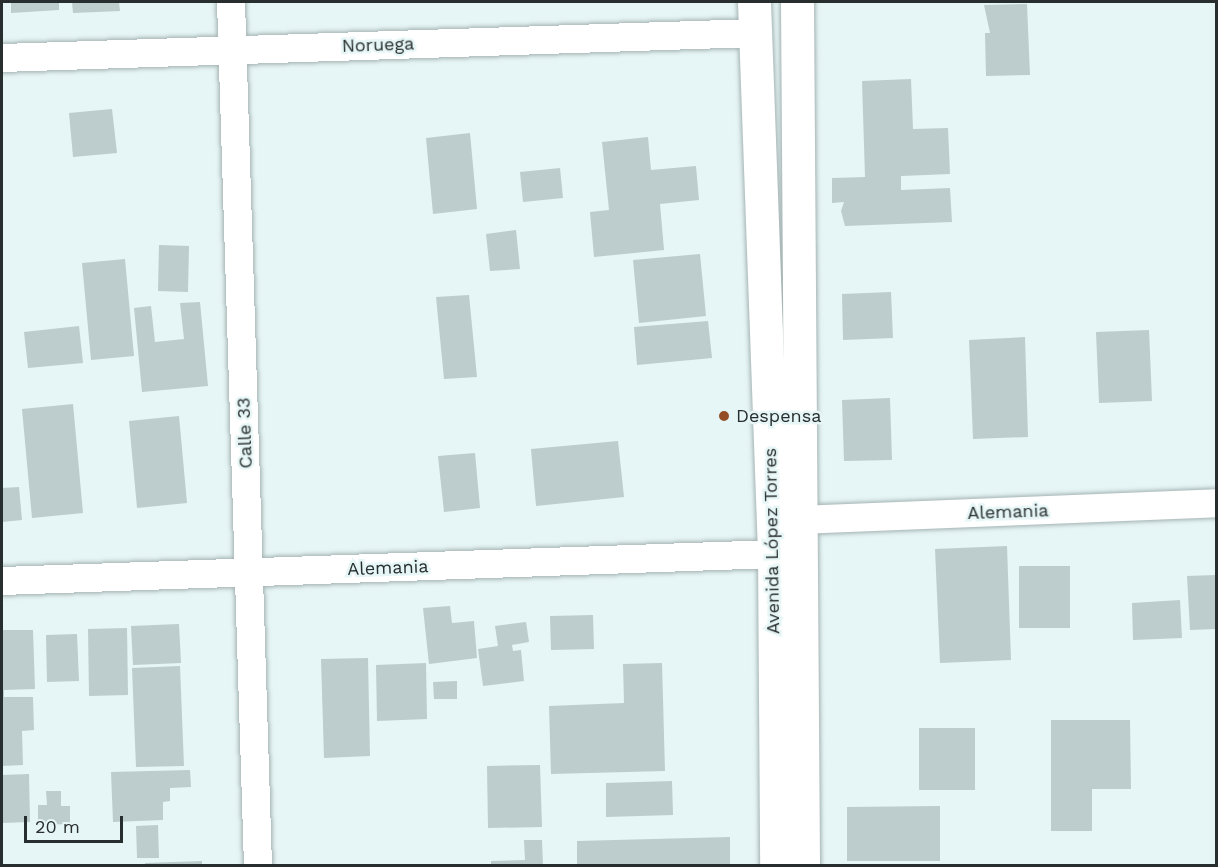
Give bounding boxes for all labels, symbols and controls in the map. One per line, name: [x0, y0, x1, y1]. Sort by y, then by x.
street label: Noruega: [341, 33, 415, 57]
street label: Calle 33: [233, 397, 257, 469]
place label: Despensa: [736, 405, 821, 427]
marker: Despensa: [717, 409, 731, 423]
street label: Avenida López Torres: [760, 447, 784, 635]
street label: Alemania: [967, 500, 1049, 524]
street label: Alemania: [347, 556, 429, 580]
scale bar: [27, 804, 126, 842]
text: 20 m: [35, 816, 80, 837]

